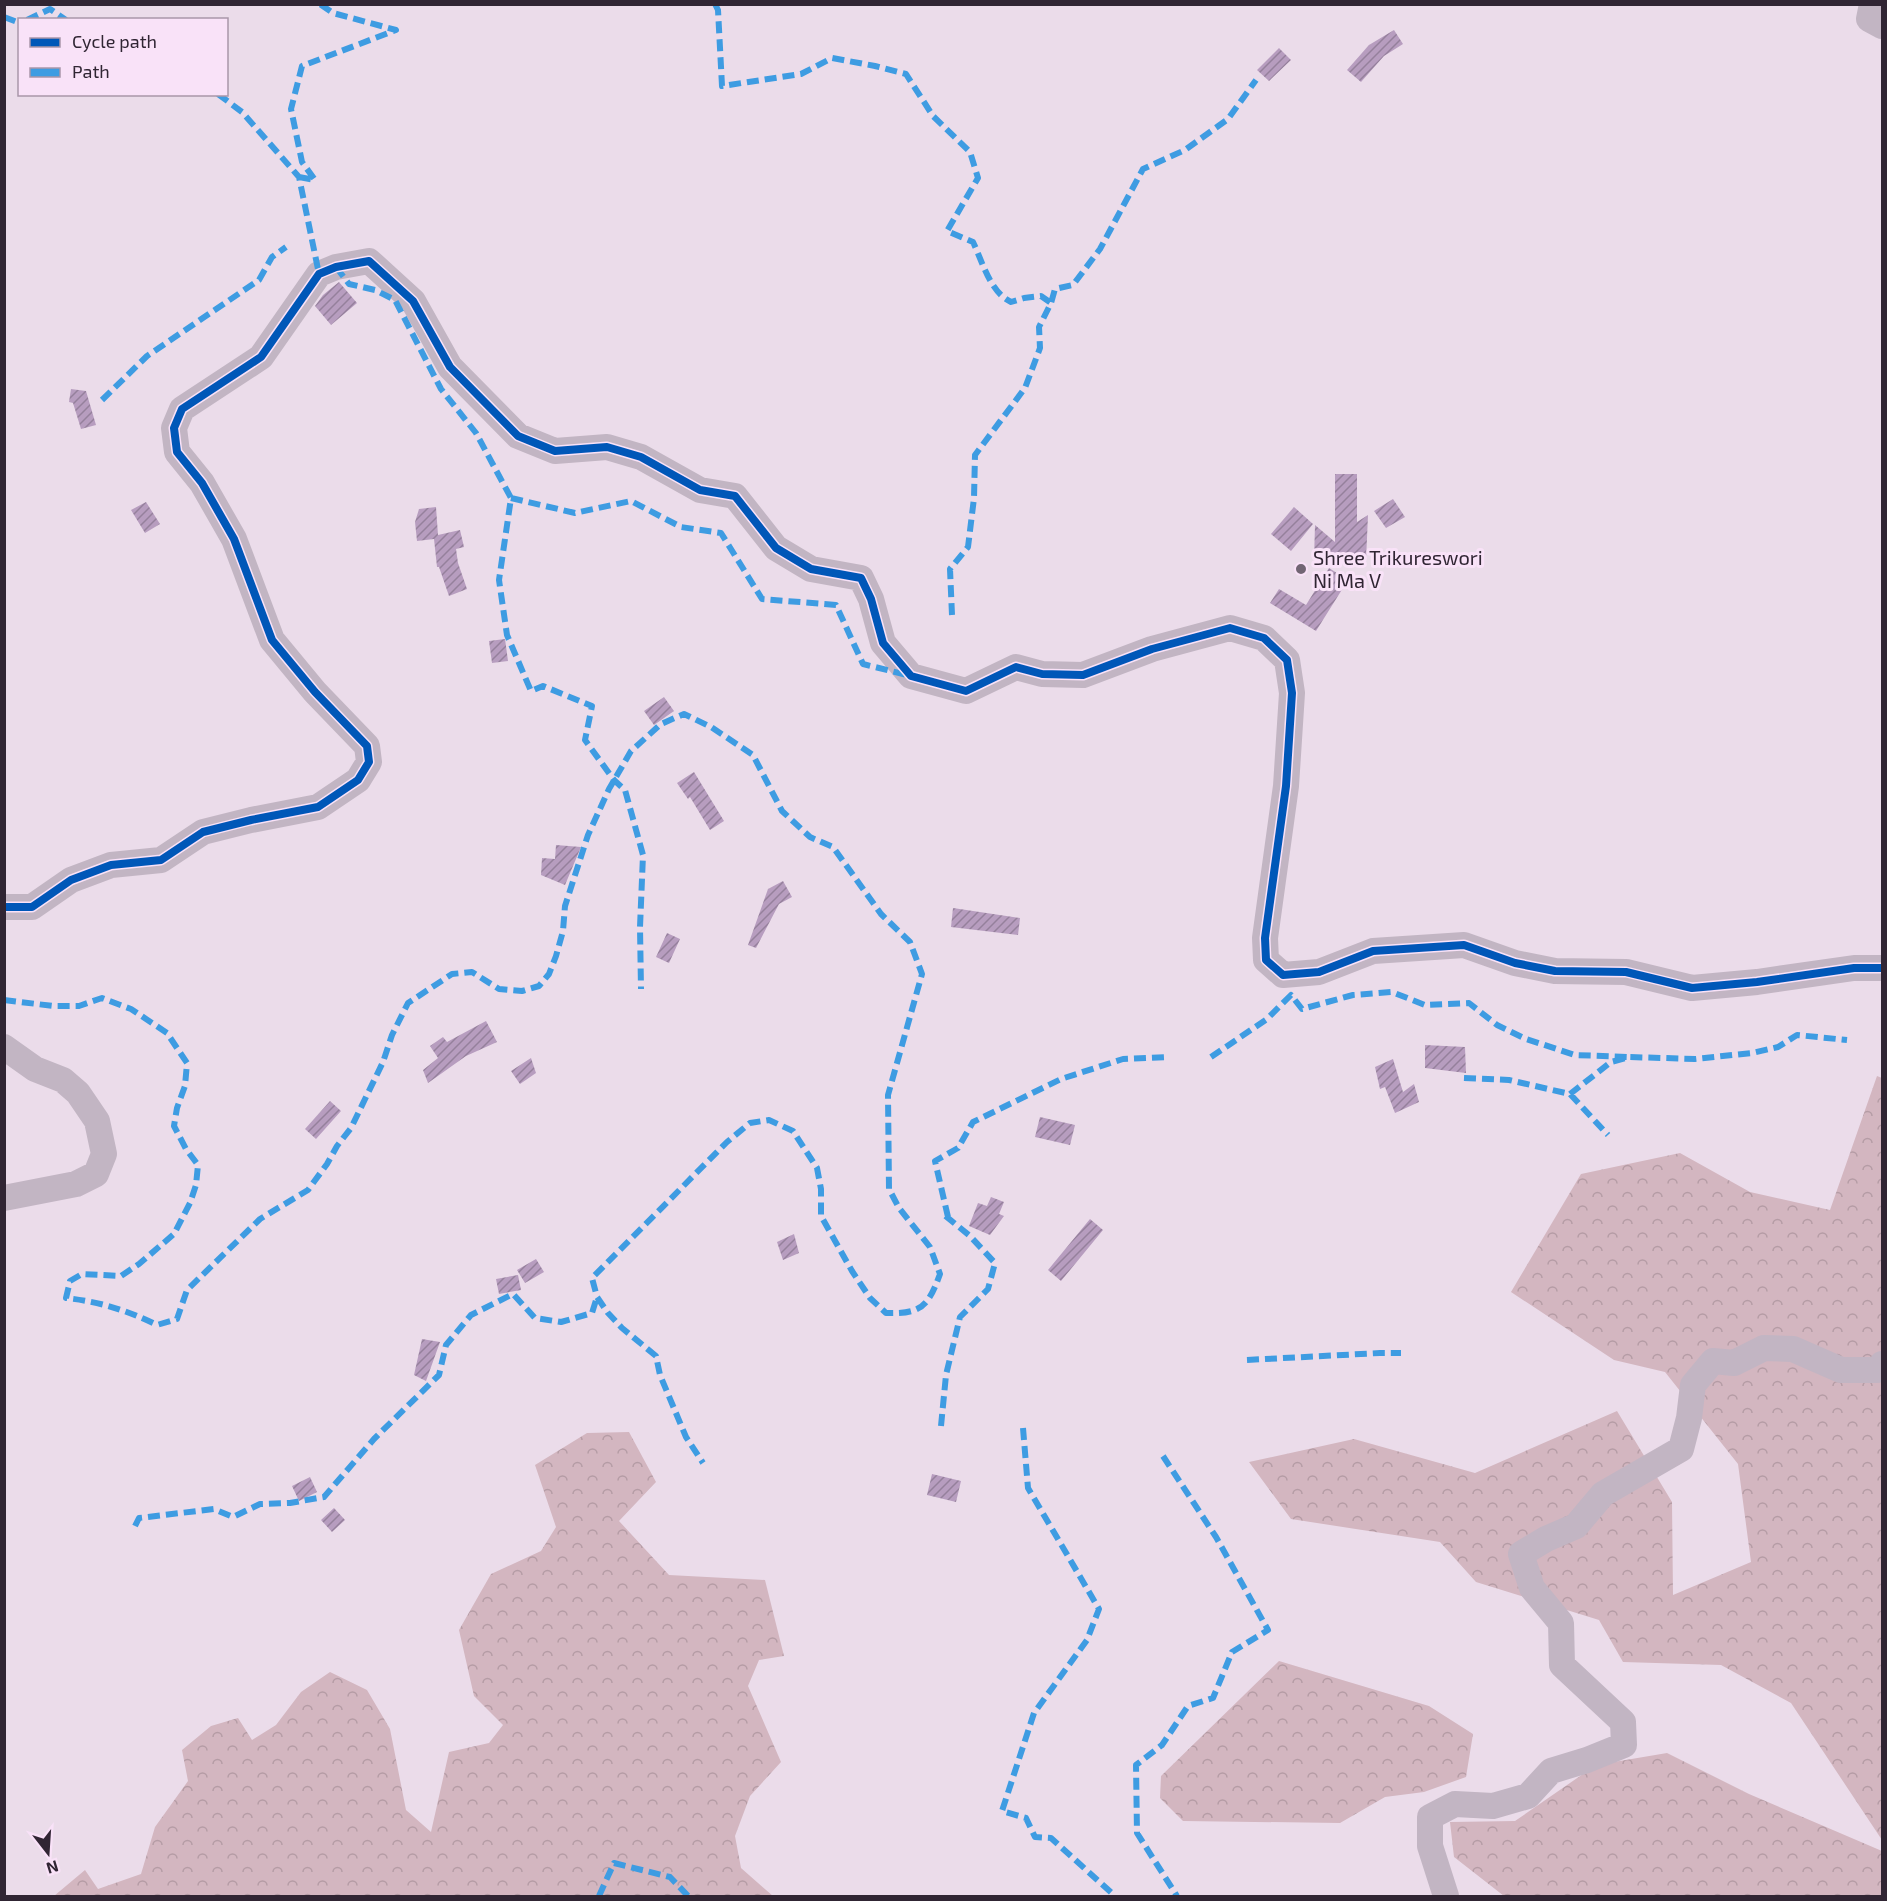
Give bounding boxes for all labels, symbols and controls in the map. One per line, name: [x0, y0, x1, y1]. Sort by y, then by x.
legend: [18, 18, 228, 96]
text: Cycle path: [72, 30, 157, 52]
text: Path: [72, 60, 110, 82]
place label: Shree Trikureswori Ni Ma V: [1313, 545, 1483, 592]
marker: Shree Trikureswori Ni Ma V: [1294, 562, 1308, 576]
north arrow: [18, 1823, 78, 1883]
text: N: [44, 1857, 61, 1879]

